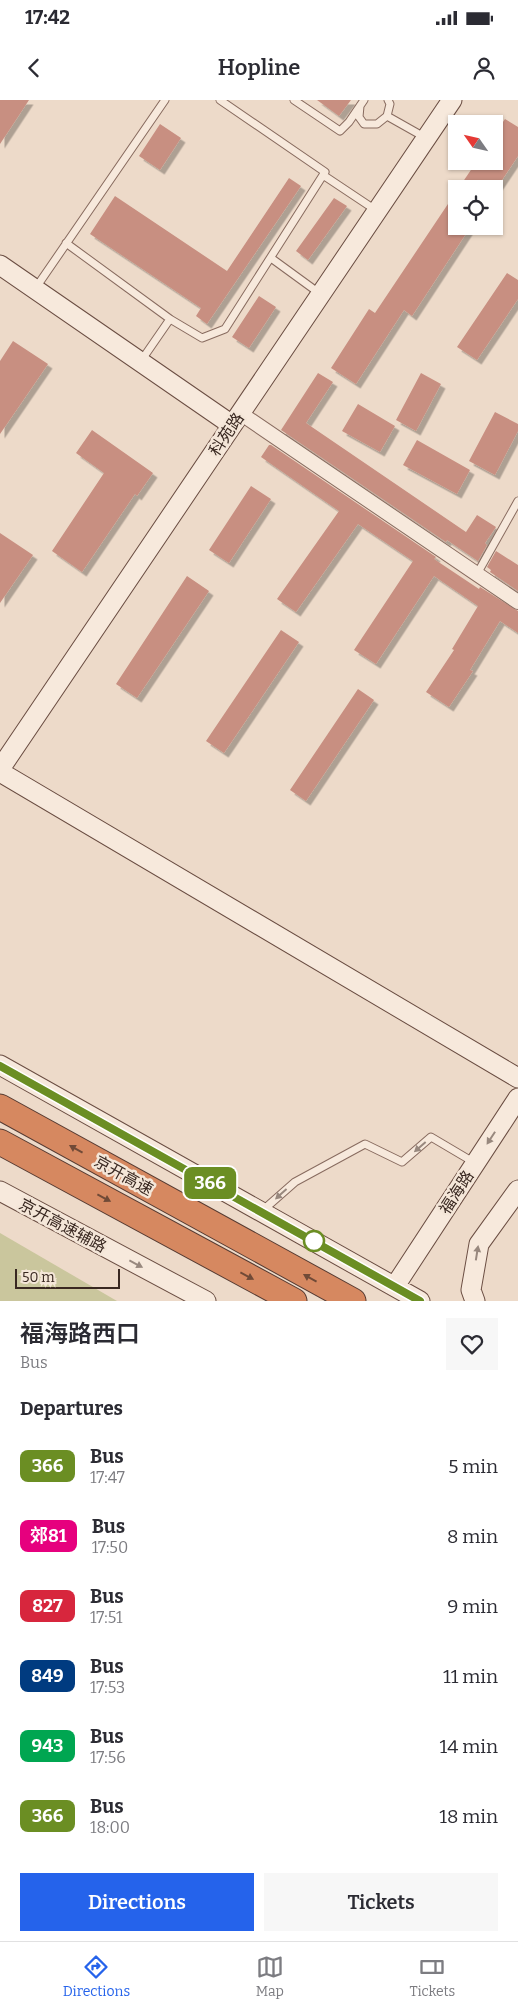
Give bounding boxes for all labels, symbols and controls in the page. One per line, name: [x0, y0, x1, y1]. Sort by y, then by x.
text: 17:42: [25, 6, 70, 29]
icon: back: [20, 54, 48, 82]
text: Hopline: [218, 54, 300, 81]
icon: person: [470, 54, 498, 82]
north arrow: [448, 115, 502, 170]
map controls: [448, 115, 503, 235]
button: locate: [448, 180, 503, 235]
street label: 科苑路: [205, 409, 248, 459]
one-way arrow: [487, 1132, 496, 1145]
one-way arrow: [414, 1141, 426, 1152]
one-way arrow: [69, 1144, 83, 1153]
street label: 京开高速: [91, 1152, 156, 1199]
line badge: 366: [181, 1167, 239, 1199]
street label: 福海路: [435, 1167, 477, 1218]
text: 366: [194, 1172, 226, 1194]
one-way arrow: [276, 1188, 288, 1200]
one-way arrow: [97, 1194, 112, 1202]
street label: 京开高速辅路: [16, 1195, 110, 1256]
unlabelled marker: [303, 1230, 325, 1252]
one-way arrow: [474, 1245, 482, 1261]
one-way arrow: [128, 1260, 143, 1268]
scale bar: [15, 1266, 120, 1289]
text: 50 m: [22, 1269, 55, 1286]
one-way arrow: [240, 1272, 255, 1280]
one-way arrow: [304, 1273, 317, 1282]
button: heart: [446, 1318, 498, 1370]
text: 福海路西口: [20, 1320, 140, 1348]
text: Bus: [20, 1353, 48, 1372]
text: Departures: [20, 1397, 123, 1420]
text: Bus: [90, 1445, 124, 1468]
text: 366: [32, 1455, 63, 1477]
text: 5 min: [448, 1455, 498, 1478]
text: 17:47: [90, 1468, 125, 1487]
text: Bus: [92, 1515, 125, 1538]
text: 郊81: [30, 1525, 67, 1547]
text: 8 min: [447, 1525, 498, 1548]
text: 17:50: [92, 1538, 128, 1557]
text: Bus: [90, 1585, 124, 1608]
text: 827: [32, 1595, 63, 1617]
text: 9 min: [447, 1595, 498, 1618]
text: 17:51: [90, 1608, 123, 1627]
text: Bus: [90, 1655, 124, 1678]
text: 849: [31, 1665, 64, 1687]
text: 11 min: [443, 1665, 498, 1688]
text: 17:53: [90, 1678, 125, 1697]
text: Bus: [90, 1725, 124, 1748]
text: 943: [32, 1735, 63, 1757]
text: 14 min: [440, 1735, 498, 1758]
text: 17:56: [90, 1748, 126, 1767]
text: Bus: [90, 1795, 124, 1818]
text: 366: [32, 1805, 63, 1827]
text: 18 min: [439, 1805, 498, 1828]
text: 18:00: [90, 1818, 130, 1837]
button: Directions: [20, 1873, 254, 1931]
button: Tickets: [264, 1873, 498, 1931]
tab: Directions: [63, 1953, 130, 2000]
tab: Map: [256, 1953, 284, 2000]
tab: Tickets: [410, 1953, 455, 2000]

